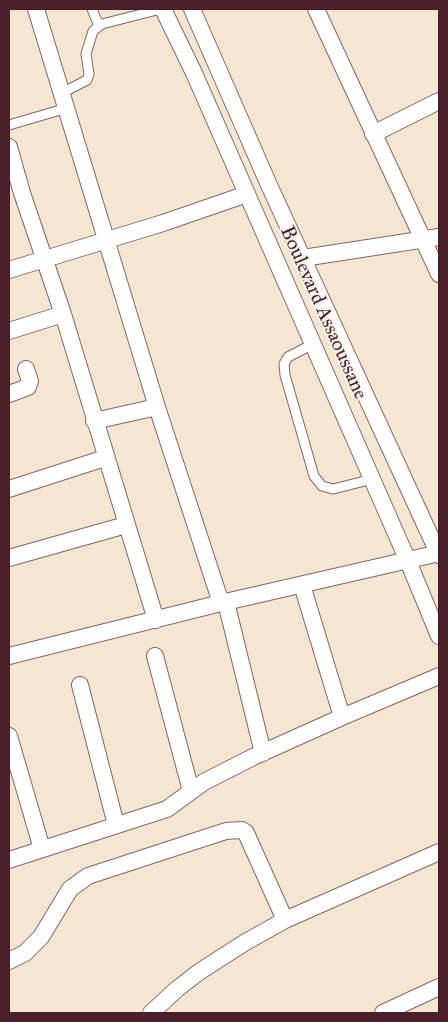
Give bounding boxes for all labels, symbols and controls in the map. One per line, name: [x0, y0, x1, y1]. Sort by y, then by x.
street label: Boulevard Assaoussane: [274, 223, 372, 403]

